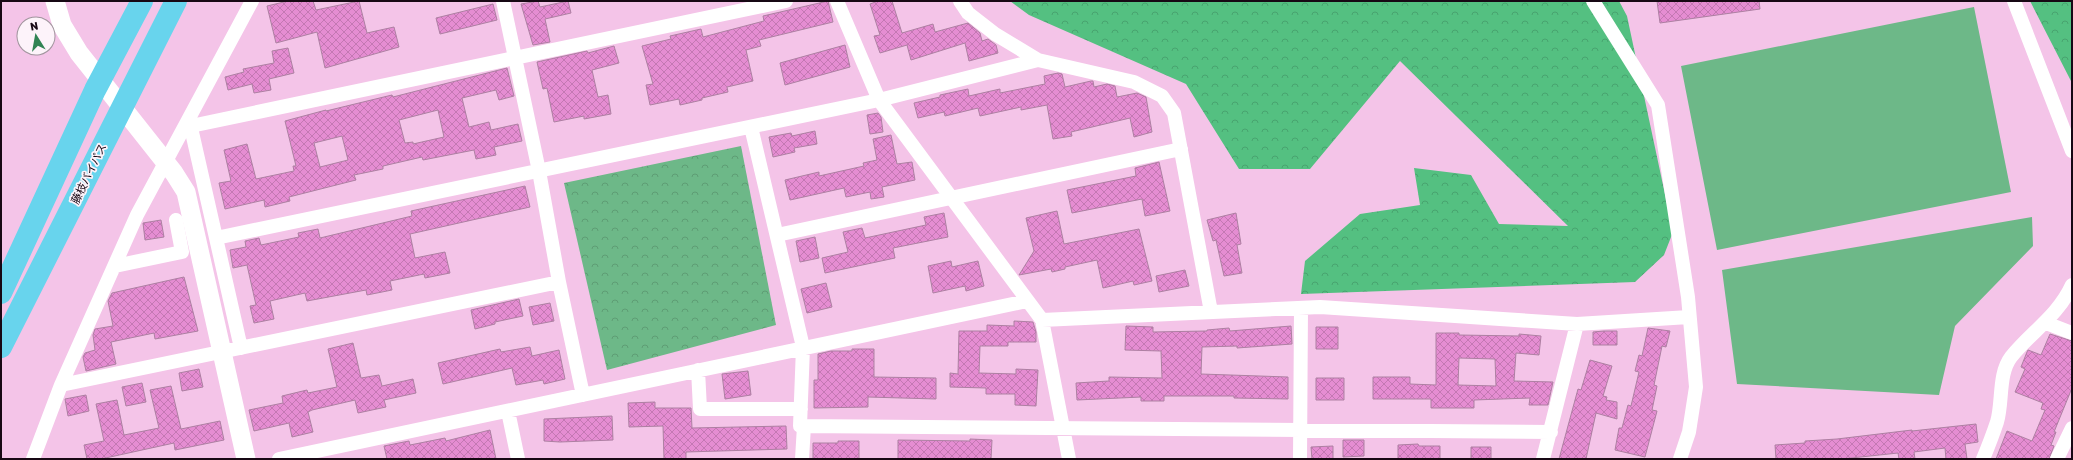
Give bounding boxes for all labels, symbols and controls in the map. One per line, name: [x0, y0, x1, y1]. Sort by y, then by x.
north arrow: [16, 16, 56, 56]
text: N: [29, 20, 39, 34]
street label: 藤枝バイパス: [69, 142, 109, 206]

